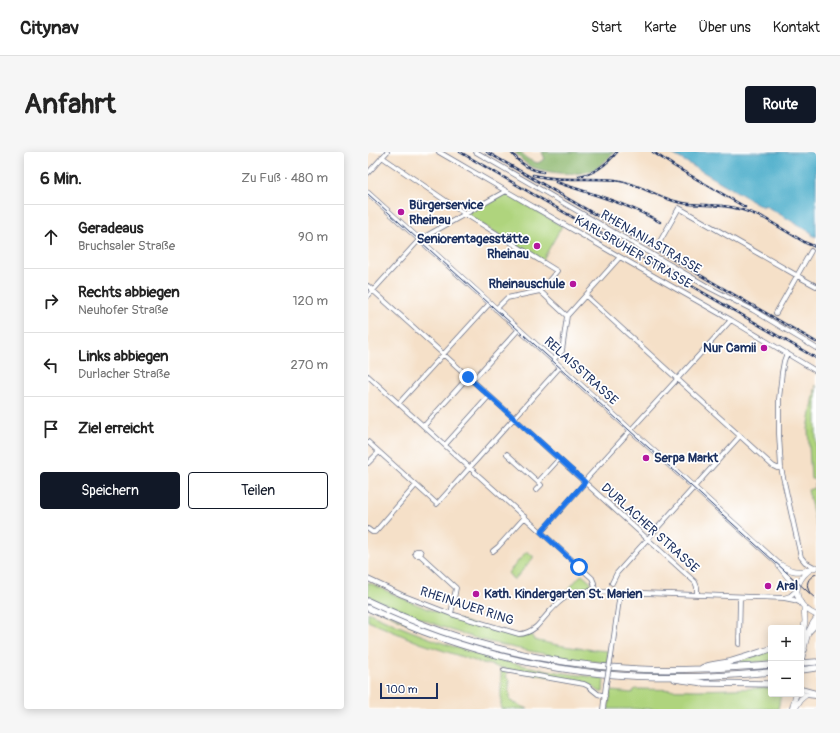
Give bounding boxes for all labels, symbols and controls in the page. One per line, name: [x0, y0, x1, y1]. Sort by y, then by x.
text: Citynav: [20, 16, 79, 40]
text: Start: [591, 19, 622, 36]
text: Karte: [644, 19, 676, 36]
text: Über uns: [698, 19, 751, 36]
text: Kontakt: [773, 19, 820, 36]
button: Route: [745, 86, 816, 123]
text: Anfahrt: [24, 87, 116, 122]
text: 6 Min.: [40, 168, 82, 189]
text: Zu Fuß · 480 m: [241, 170, 328, 186]
place label: Bürgerservice Rheinau: [409, 197, 484, 228]
marker: Bürgerservice Rheinau: [396, 207, 406, 217]
street label: RHENANIASTRASSE: [598, 207, 704, 277]
street label: KARLSRUHER STRASSE: [571, 212, 695, 292]
text: Geradeaus: [78, 219, 144, 238]
icon: ahead: [40, 226, 62, 248]
text: 90 m: [298, 229, 328, 245]
place label: Seniorentagesstätte Rheinau: [417, 231, 530, 262]
text: Bruchsaler Straße: [78, 238, 175, 254]
marker: Seniorentagesstätte Rheinau: [532, 241, 542, 251]
place label: Rheinauschule: [489, 276, 566, 292]
marker: Rheinauschule: [568, 279, 578, 289]
text: Rechts abbiegen: [78, 283, 180, 302]
icon: right: [40, 290, 62, 312]
text: 120 m: [292, 293, 328, 309]
text: Neuhofer Straße: [78, 302, 168, 318]
street label: RELAISSTRASSE: [541, 334, 621, 409]
place label: Nur Camii: [703, 340, 757, 356]
marker: Nur Camii: [759, 343, 769, 353]
text: Links abbiegen: [78, 347, 169, 366]
icon: left: [40, 354, 62, 376]
text: 270 m: [291, 357, 328, 373]
text: Durlacher Straße: [78, 366, 170, 382]
route end: [459, 368, 477, 386]
icon: arrive: [40, 418, 62, 440]
text: Ziel erreicht: [78, 419, 154, 438]
place label: Serpa Markt: [654, 450, 719, 466]
marker: Serpa Markt: [641, 453, 651, 463]
button: Speichern: [40, 472, 180, 509]
button: Teilen: [188, 472, 328, 509]
street label: DURLACHER STRASSE: [598, 480, 702, 576]
route start: [570, 558, 588, 576]
place label: Aral: [776, 578, 798, 594]
marker: Aral: [763, 581, 773, 591]
street label: RHEINAUER RING: [418, 583, 516, 629]
place label: Kath. Kindergarten St. Marien: [484, 586, 643, 602]
marker: Kath. Kindergarten St. Marien: [471, 589, 481, 599]
map controls: [768, 625, 804, 697]
button: +: [768, 625, 804, 661]
button: −: [768, 661, 804, 697]
scale bar: [380, 681, 438, 700]
text: 100 m: [386, 683, 417, 696]

